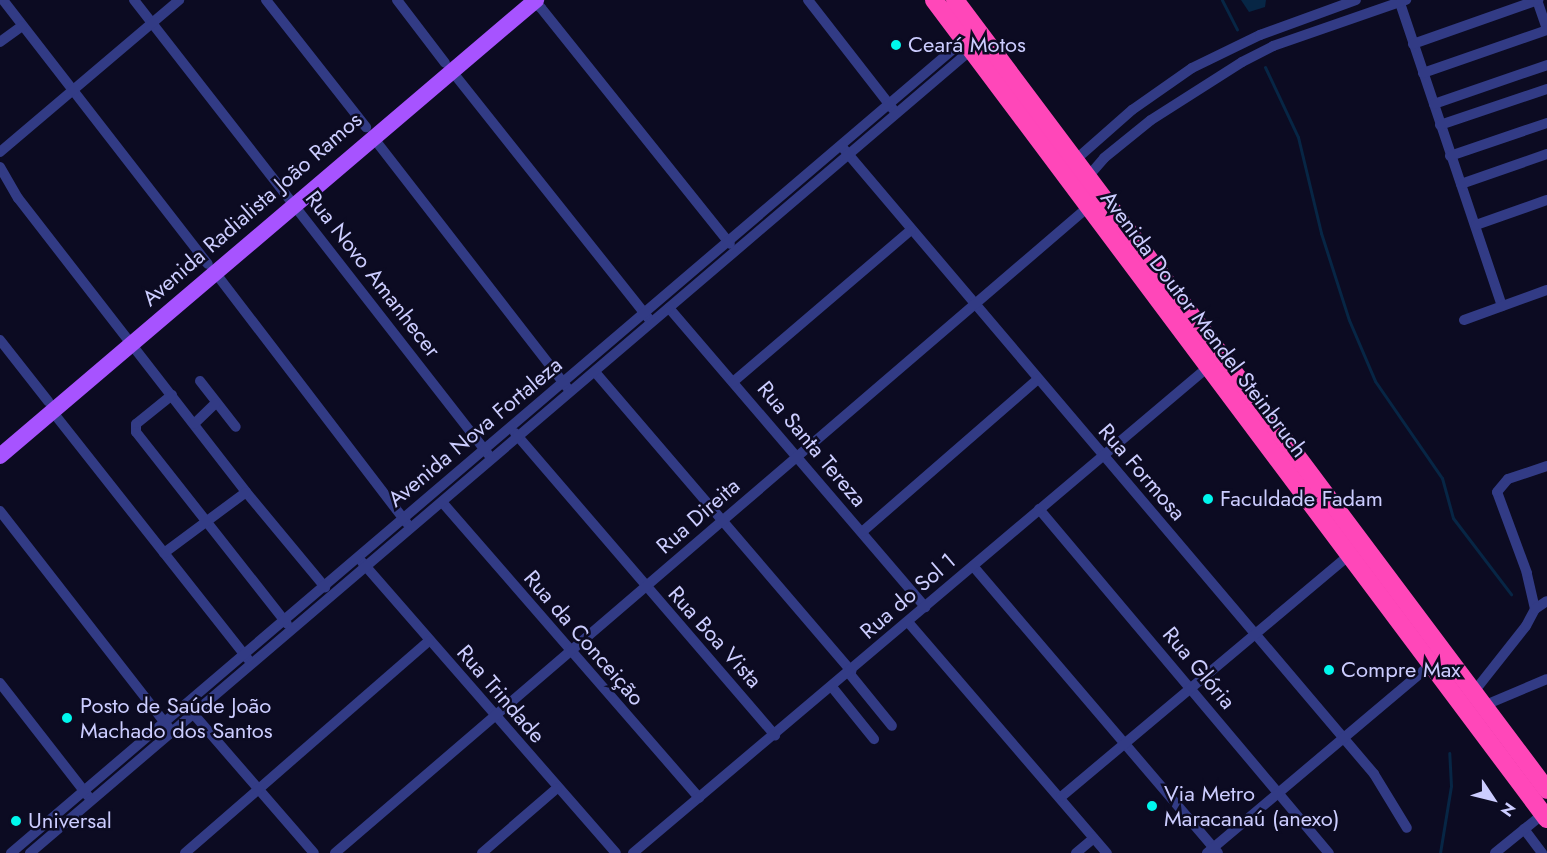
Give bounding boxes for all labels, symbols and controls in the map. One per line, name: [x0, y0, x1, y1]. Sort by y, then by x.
place label: Ceará Motos: [908, 32, 1026, 58]
marker: Ceará Motos: [889, 38, 903, 52]
street label: Avenida Radialista João Ramos: [137, 106, 367, 312]
street label: Rua Novo Amanhecer: [300, 186, 446, 362]
street label: Avenida Doutor Mendel Steinbruch: [1095, 186, 1313, 462]
street label: Avenida Nova Fortaleza: [383, 351, 567, 513]
street label: Rua Santa Tereza: [752, 376, 872, 512]
street label: Rua Formosa: [1093, 418, 1191, 526]
street label: Rua Direita: [651, 473, 745, 559]
place label: Faculdade Fadam: [1220, 486, 1383, 512]
marker: Faculdade Fadam: [1201, 492, 1215, 506]
street label: Rua do Sol 1: [855, 547, 961, 645]
street label: Rua da Conceição: [518, 565, 650, 711]
street label: Rua Boa Vista: [663, 581, 767, 693]
street label: Rua Glória: [1157, 622, 1241, 714]
street label: Rua Trindade: [451, 640, 551, 748]
place label: Compre Max: [1341, 657, 1461, 683]
marker: Compre Max: [1322, 663, 1336, 677]
place label: Posto de Saúde João Machado dos Santos: [80, 692, 273, 744]
marker: Posto de Saúde João Machado dos Santos: [58, 709, 76, 727]
north arrow: [1463, 769, 1523, 829]
place label: Via Metro Maracanaú (anexo): [1164, 780, 1340, 831]
text: N: [1495, 798, 1521, 821]
marker: Via Metro Maracanaú (anexo): [1145, 799, 1159, 813]
place label: Universal: [28, 808, 112, 834]
marker: Universal: [9, 814, 23, 828]

